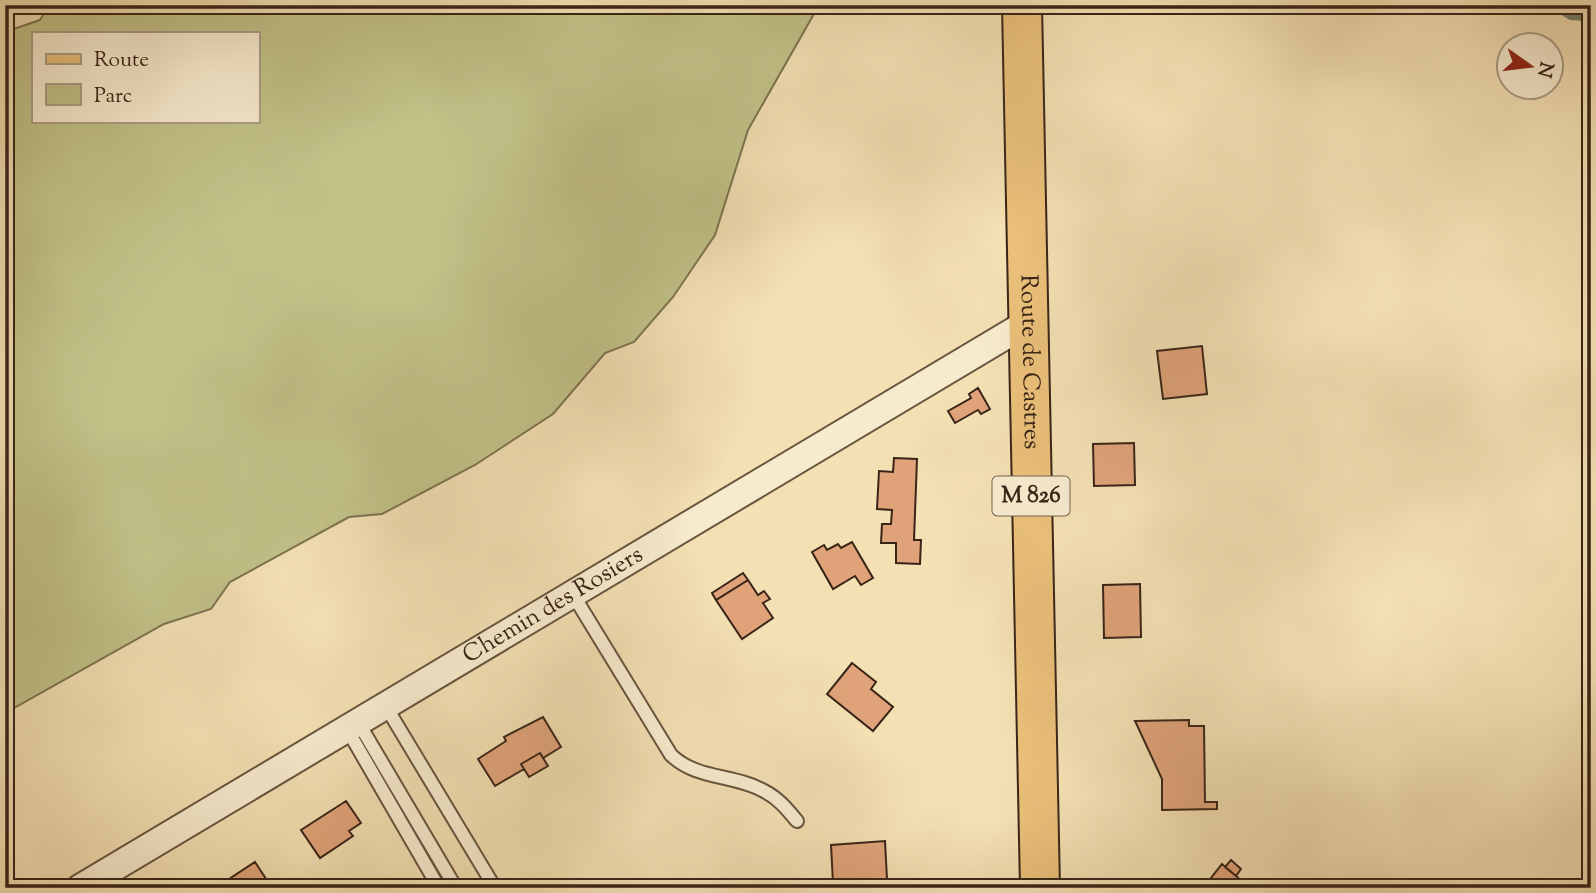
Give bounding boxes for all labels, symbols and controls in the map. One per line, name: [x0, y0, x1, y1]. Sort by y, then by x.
legend: [32, 32, 259, 122]
north arrow: [1494, 32, 1564, 102]
text: Route: [94, 46, 149, 76]
text: N: [1529, 59, 1559, 80]
text: Parc: [94, 82, 132, 112]
street label: Route de Castres: [1010, 274, 1048, 450]
road number: M 826: [992, 476, 1070, 516]
street label: Chemin des Rosiers: [456, 539, 650, 673]

